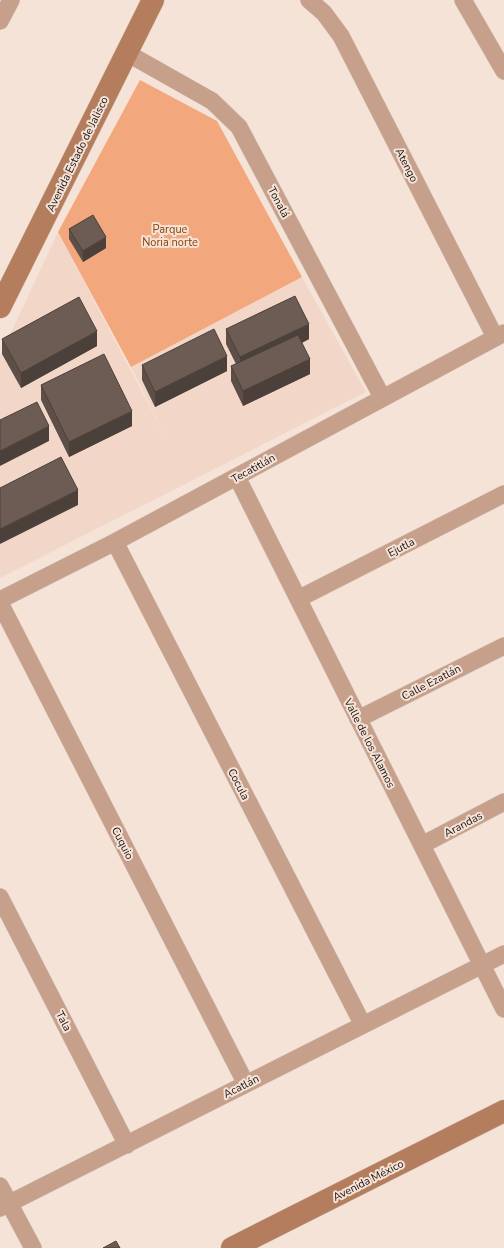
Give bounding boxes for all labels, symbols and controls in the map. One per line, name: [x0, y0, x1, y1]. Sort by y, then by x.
street label: Avenida Estado de Jalisco: [43, 94, 112, 214]
street label: Atengo: [392, 146, 421, 185]
street label: Tonalá: [264, 184, 293, 221]
park label: Parque Noria norte: [142, 222, 198, 250]
street label: Tecatitlán: [229, 450, 278, 487]
street label: Ejutla: [385, 534, 417, 561]
street label: Calle Ezatlán: [399, 661, 463, 704]
street label: Valle de los Alamos: [340, 695, 399, 790]
street label: Cocula: [224, 766, 253, 803]
street label: Arandas: [441, 808, 485, 841]
street label: Cuquio: [108, 824, 137, 862]
street label: Tala: [52, 1009, 75, 1034]
street label: Acatlán: [221, 1071, 262, 1102]
street label: Avenida México: [330, 1156, 406, 1205]

